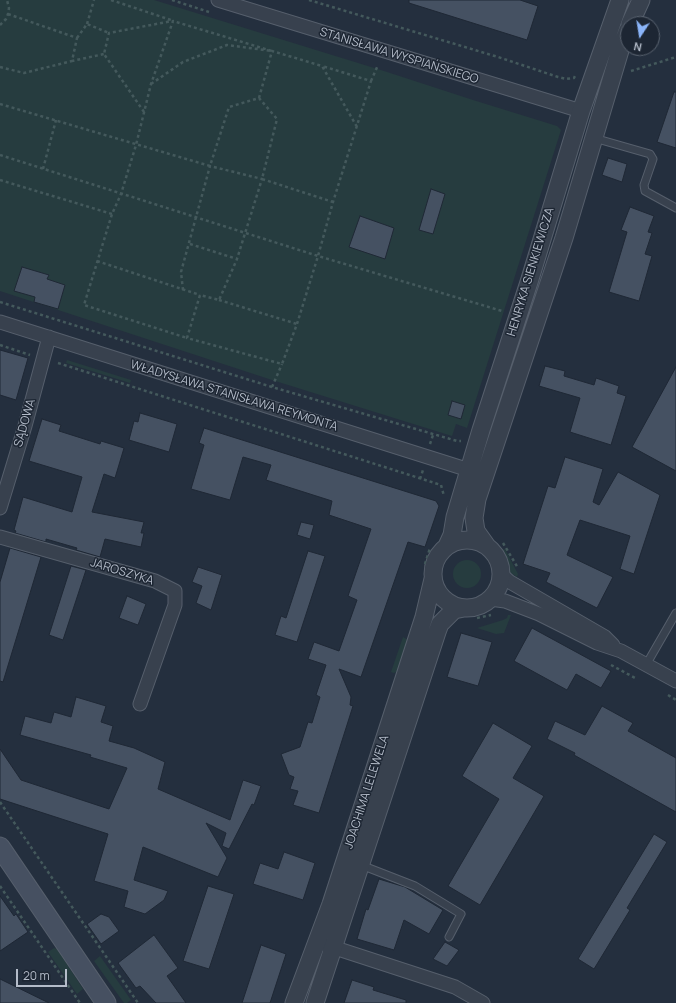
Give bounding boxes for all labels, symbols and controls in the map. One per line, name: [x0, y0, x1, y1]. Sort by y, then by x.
north arrow: [620, 16, 660, 56]
street label: STANISŁAWA WYSPIAŃSKIEGO: [318, 25, 480, 87]
text: N: [632, 39, 643, 55]
street label: HENRYKA SIENKIEWICZA: [505, 206, 557, 338]
street label: WŁADYSŁAWA STANISŁAWA REYMONTA: [129, 358, 339, 434]
street label: SĄDOWA: [11, 397, 39, 449]
street label: JAROSZYKA: [89, 556, 155, 588]
street label: JOACHIMA LELEWELA: [342, 733, 392, 851]
scale bar: [18, 961, 69, 987]
text: 20 m: [23, 967, 50, 984]

